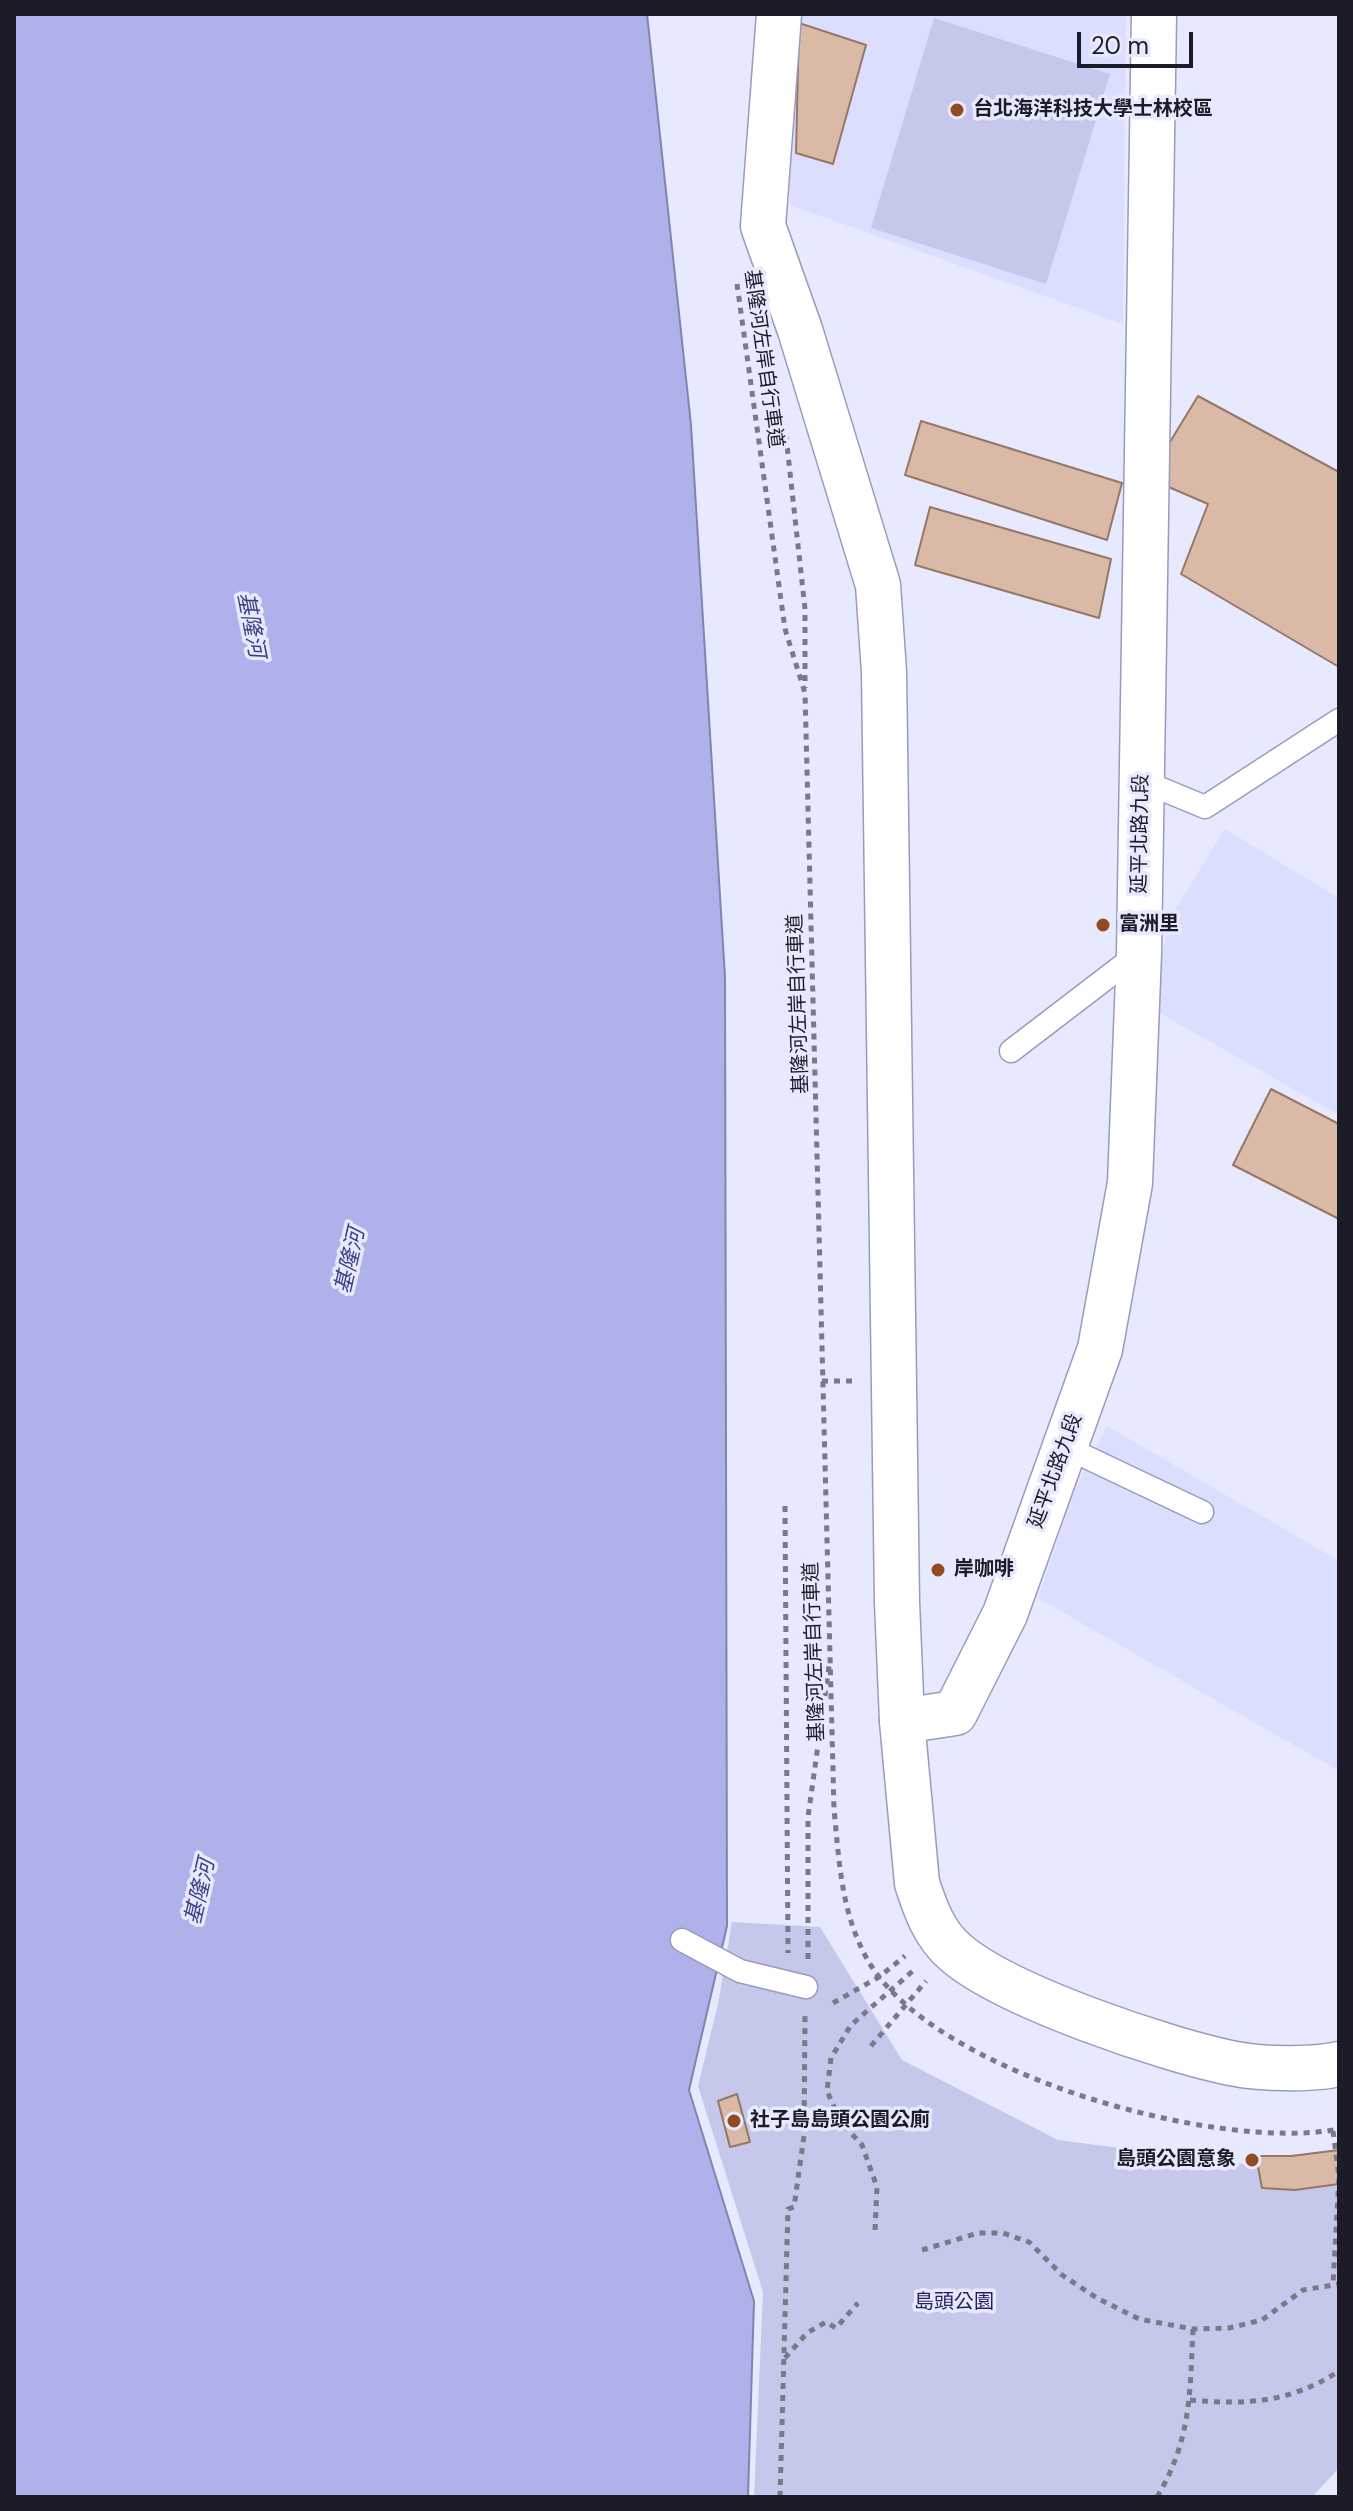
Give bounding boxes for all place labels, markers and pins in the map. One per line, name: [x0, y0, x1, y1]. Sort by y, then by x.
place label: 台北海洋科技大學士林校區: [973, 98, 1213, 122]
marker: 台北海洋科技大學士林校區: [948, 101, 966, 119]
place label: 富洲里: [1119, 913, 1179, 937]
marker: 富洲里: [1094, 916, 1112, 934]
place label: 岸咖啡: [954, 1558, 1014, 1582]
marker: 岸咖啡: [929, 1561, 947, 1579]
place label: 社子島島頭公園公廁: [750, 2109, 930, 2133]
marker: 社子島島頭公園公廁: [725, 2112, 743, 2130]
place label: 島頭公園意象: [1116, 2148, 1236, 2172]
marker: 島頭公園意象: [1243, 2151, 1261, 2169]

